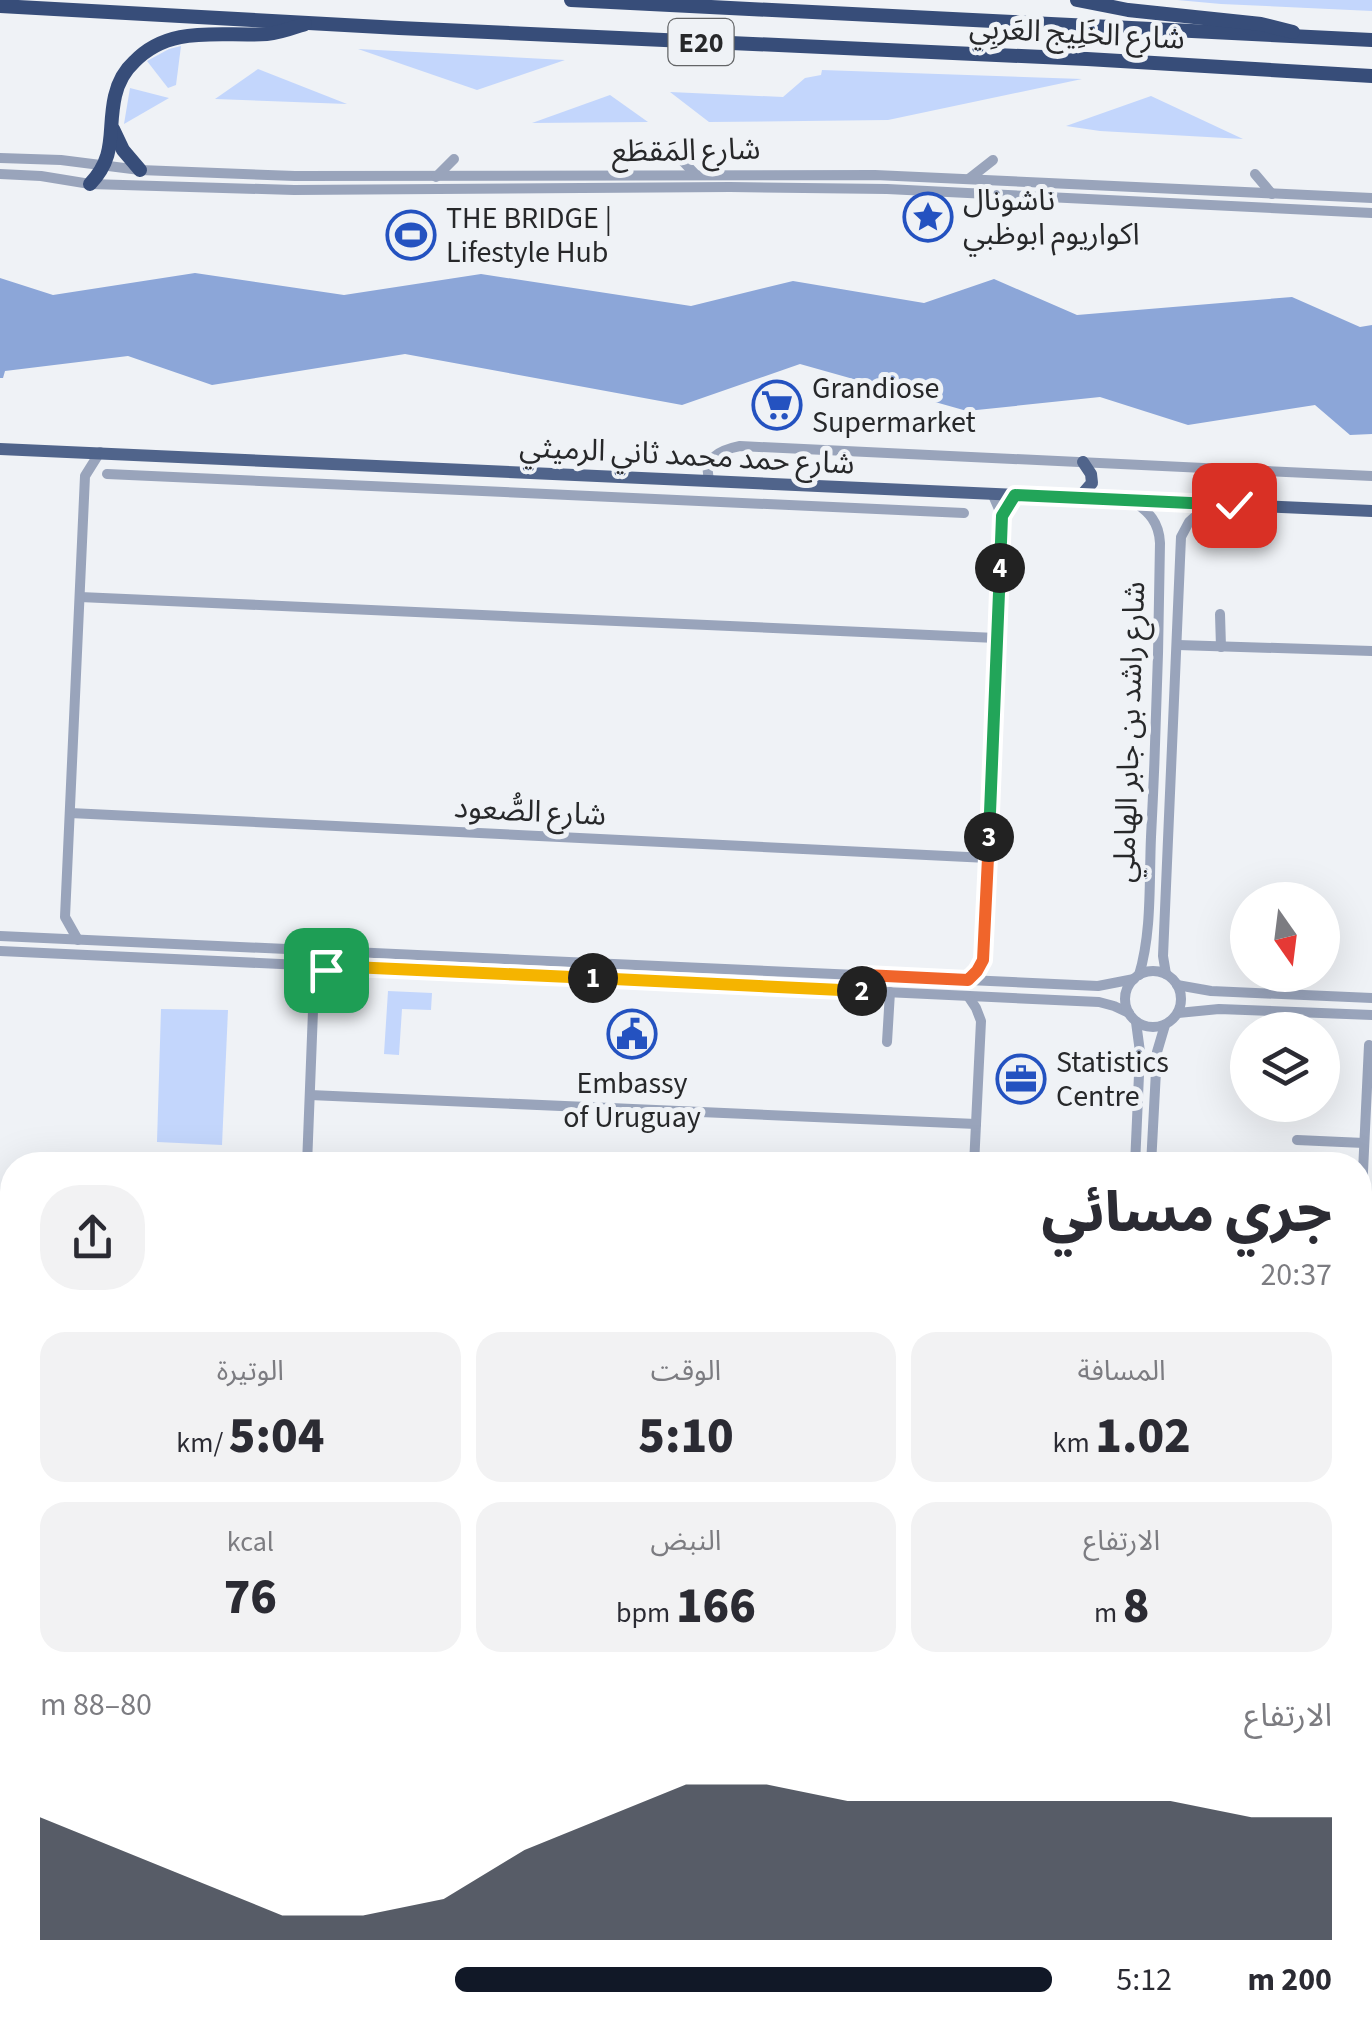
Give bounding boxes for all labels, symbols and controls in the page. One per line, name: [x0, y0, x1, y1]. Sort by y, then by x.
street label: شارع الخَلِيج العَربِي: [968, 6, 1186, 62]
road number: E20: [668, 19, 734, 65]
street label: شارع المَقطَع: [611, 128, 761, 173]
place label: ناشونال اكواريوم ابوظبي: [963, 179, 1140, 257]
place icon: ناشونال اكواريوم ابوظبي: [902, 191, 954, 243]
place label: THE BRIDGE | Lifestyle Hub: [446, 197, 612, 274]
sports icon: THE BRIDGE | Lifestyle Hub: [385, 209, 437, 261]
place label: Grandiose Supermarket: [812, 367, 976, 444]
supermarket icon: Grandiose Supermarket: [751, 379, 803, 431]
street label: شارع حمد محمد ثاني الرميثي: [518, 425, 856, 487]
pin: [1192, 463, 1277, 548]
icon: check: [1207, 478, 1262, 533]
pin: 4: [975, 543, 1025, 593]
text: 4: [993, 548, 1007, 588]
street label: شارع راشد بن جابر الهاملي: [1103, 581, 1157, 883]
street label: شارع الصُّعود: [453, 786, 607, 837]
pin: 3: [964, 812, 1014, 862]
text: 3: [982, 817, 996, 857]
north arrow: [1230, 882, 1340, 992]
map controls: [1230, 882, 1340, 1122]
pin: [284, 928, 369, 1013]
icon: arrive: [299, 943, 354, 998]
pin: 1: [568, 953, 618, 1003]
text: 1: [586, 958, 600, 998]
pin: 2: [837, 966, 887, 1016]
text: 2: [855, 971, 869, 1011]
public building icon: Embassy of Uruguay: [606, 1008, 658, 1060]
button: layers: [1230, 1012, 1340, 1122]
place label: Statistics Centre: [1056, 1041, 1169, 1118]
office icon: Statistics Centre: [995, 1053, 1047, 1105]
place label: Embassy of Uruguay: [563, 1062, 701, 1139]
text: جري مسائي: [1041, 1175, 1332, 1253]
button: share: [40, 1185, 145, 1290]
text: 20:37: [1260, 1252, 1332, 1298]
text: الوتيرة: [217, 1351, 284, 1391]
text: الوقت: [651, 1351, 721, 1391]
text: المسافة: [1078, 1351, 1166, 1391]
text: 5:04: [229, 1401, 324, 1472]
text: 5:10: [638, 1401, 734, 1472]
text: 1.02: [1095, 1401, 1191, 1472]
text: /km: [176, 1423, 229, 1463]
text: km: [1053, 1423, 1095, 1463]
text: النبض: [651, 1521, 722, 1561]
text: الارتفاع: [1083, 1521, 1160, 1561]
text: kcal: [227, 1522, 274, 1562]
text: 76: [224, 1562, 277, 1633]
text: 166: [676, 1571, 756, 1642]
text: 8: [1123, 1571, 1149, 1642]
text: bpm: [616, 1593, 676, 1633]
text: m: [1094, 1593, 1123, 1633]
text: 80–88 m: [40, 1682, 152, 1728]
text: الارتفاع: [1244, 1693, 1332, 1739]
text: 5:12: [1116, 1957, 1172, 2003]
text: 200 m: [1247, 1957, 1332, 2003]

